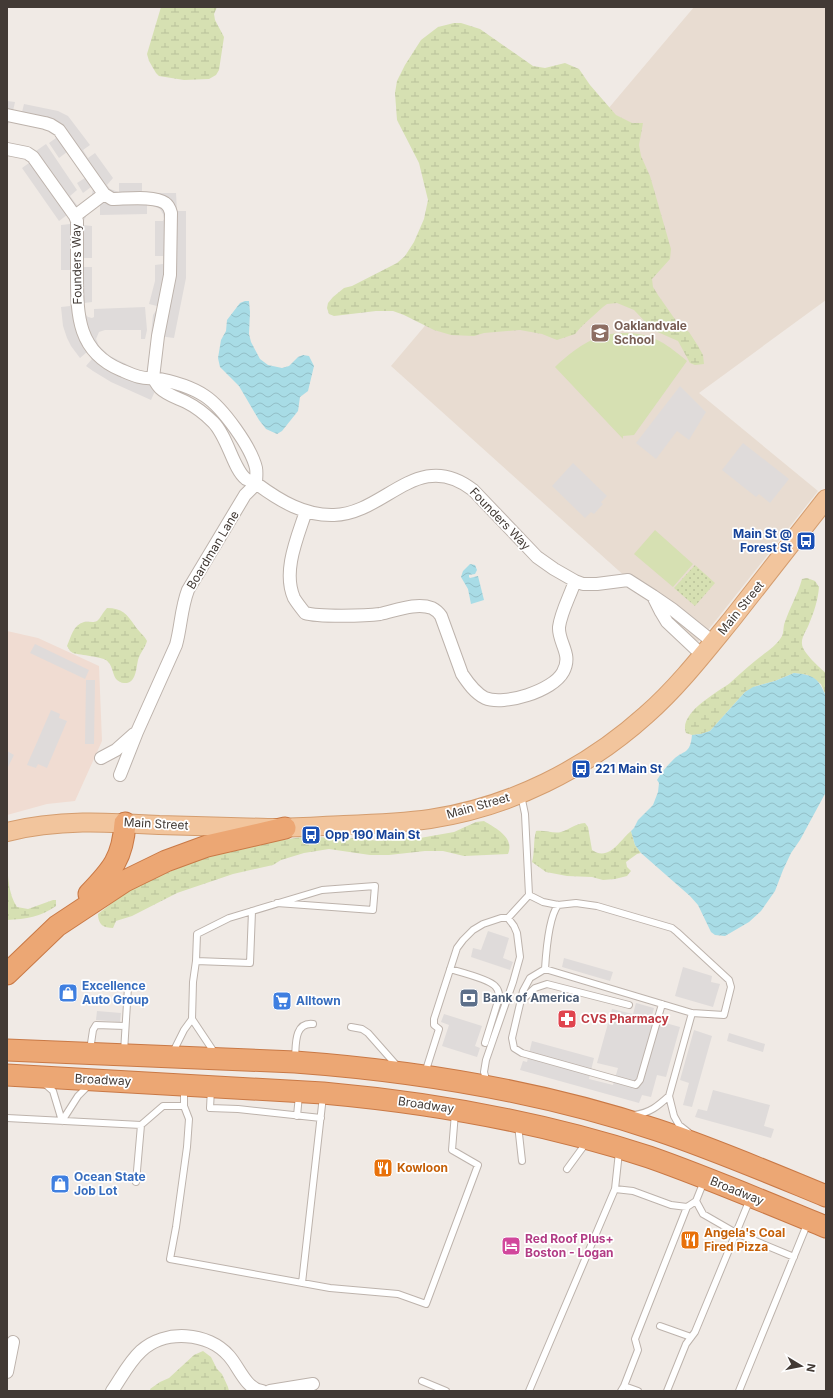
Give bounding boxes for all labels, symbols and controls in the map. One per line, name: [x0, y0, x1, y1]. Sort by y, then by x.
street label: Founders Way: [68, 223, 85, 305]
place label: Oaklandvale School: [614, 318, 687, 347]
school or university icon: Oaklandvale School: [589, 322, 611, 344]
street label: Founders Way: [467, 484, 534, 553]
street label: Boardman Lane: [183, 508, 242, 592]
place label: Main St @ Forest St: [733, 526, 793, 555]
bus stop icon: Main St @ Forest St: [795, 530, 817, 552]
street label: Main Street: [714, 578, 767, 638]
bus stop icon: 221 Main St: [570, 758, 592, 780]
place label: 221 Main St: [595, 761, 663, 776]
street label: Main Street: [445, 789, 511, 822]
street label: Main Street: [123, 814, 189, 833]
bus stop icon: Opp 190 Main St: [300, 824, 322, 846]
place label: Opp 190 Main St: [325, 827, 421, 842]
place label: Excellence Auto Group: [82, 978, 149, 1007]
shop icon: Excellence Auto Group: [57, 982, 79, 1004]
bank icon: Bank of America: [458, 987, 480, 1009]
supermarket icon: Alltown: [271, 990, 293, 1012]
place label: Bank of America: [483, 990, 580, 1005]
place label: Alltown: [296, 993, 341, 1008]
pharmacy icon: CVS Pharmacy: [556, 1008, 578, 1030]
place label: CVS Pharmacy: [581, 1011, 669, 1026]
street label: Broadway: [74, 1071, 132, 1088]
street label: Broadway: [397, 1093, 455, 1116]
restaurant icon: Kowloon: [372, 1157, 394, 1179]
place label: Kowloon: [397, 1160, 448, 1175]
place label: Ocean State Job Lot: [74, 1169, 146, 1198]
shop icon: Ocean State Job Lot: [49, 1173, 71, 1195]
street label: Broadway: [708, 1173, 767, 1208]
place label: Angela's Coal Fired Pizza: [704, 1225, 785, 1254]
restaurant icon: Angela's Coal Fired Pizza: [679, 1229, 701, 1251]
place label: Red Roof Plus+ Boston - Logan: [525, 1231, 614, 1260]
hotel icon: Red Roof Plus+ Boston - Logan: [500, 1235, 522, 1257]
north arrow: [781, 1346, 821, 1386]
text: N: [803, 1362, 818, 1373]

